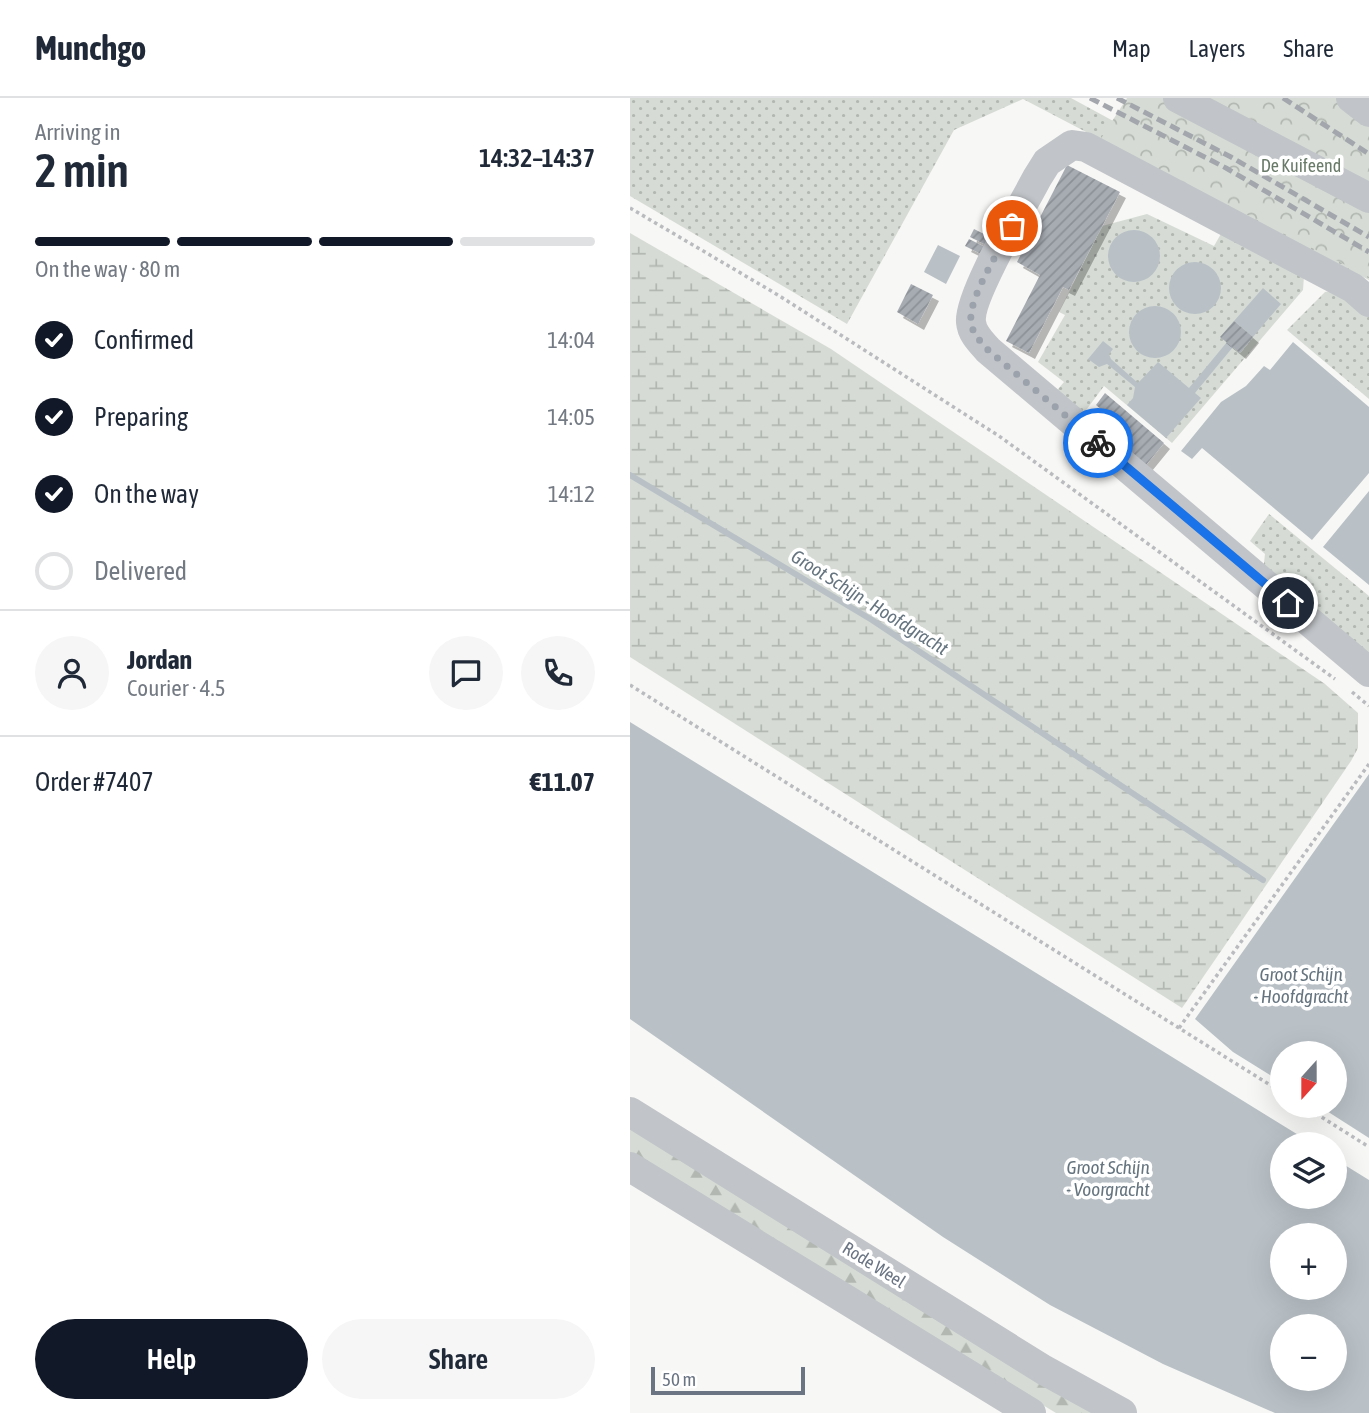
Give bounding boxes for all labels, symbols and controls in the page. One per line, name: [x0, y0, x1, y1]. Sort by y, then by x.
text: Munchgo: [35, 29, 146, 67]
text: Map: [1112, 35, 1151, 62]
text: Layers: [1189, 35, 1245, 62]
text: Share: [1283, 35, 1334, 62]
text: Arriving in: [35, 119, 121, 145]
text: 14:32–14:37: [479, 143, 595, 173]
text: 2 min: [35, 144, 129, 197]
park label: De Kuifeend: [1261, 155, 1341, 176]
pin: [982, 196, 1042, 256]
icon: bag: [993, 207, 1031, 245]
text: On the way · 80 m: [35, 256, 180, 282]
icon: check: [35, 321, 73, 359]
text: Confirmed: [94, 325, 194, 355]
text: 14:04: [547, 327, 595, 353]
icon: check: [35, 398, 73, 436]
text: Preparing: [94, 402, 188, 432]
text: 14:05: [547, 404, 595, 430]
courier: [1063, 408, 1133, 478]
icon: bike: [1079, 424, 1117, 462]
icon: check: [35, 475, 73, 513]
text: On the way: [94, 479, 199, 509]
text: 14:12: [548, 481, 595, 507]
water label: Groot Schijn - Hoofdgracht: [787, 545, 953, 660]
text: Delivered: [94, 556, 187, 586]
pin: [1258, 573, 1318, 633]
icon: home: [1269, 584, 1307, 622]
button: person: [35, 636, 109, 710]
button: chat: [429, 636, 503, 710]
button: phone: [521, 636, 595, 710]
text: Jordan: [127, 645, 192, 675]
text: Courier · 4.5: [127, 675, 226, 701]
text: Order #7407: [35, 767, 154, 797]
text: €11.07: [530, 767, 595, 797]
water label: Groot Schijn - Hoofdgracht: [1253, 963, 1349, 1007]
north arrow: [1270, 1041, 1348, 1118]
map controls: [1270, 1041, 1347, 1391]
button: layers: [1270, 1132, 1347, 1209]
water label: Groot Schijn - Voorgracht: [1066, 1156, 1150, 1200]
button: +: [1270, 1223, 1347, 1300]
street label: Rode Weel: [839, 1237, 910, 1292]
button: −: [1270, 1314, 1347, 1391]
button: Help: [35, 1319, 308, 1399]
button: Share: [322, 1319, 595, 1399]
scale bar: [651, 1364, 805, 1396]
text: 50 m: [662, 1368, 696, 1390]

